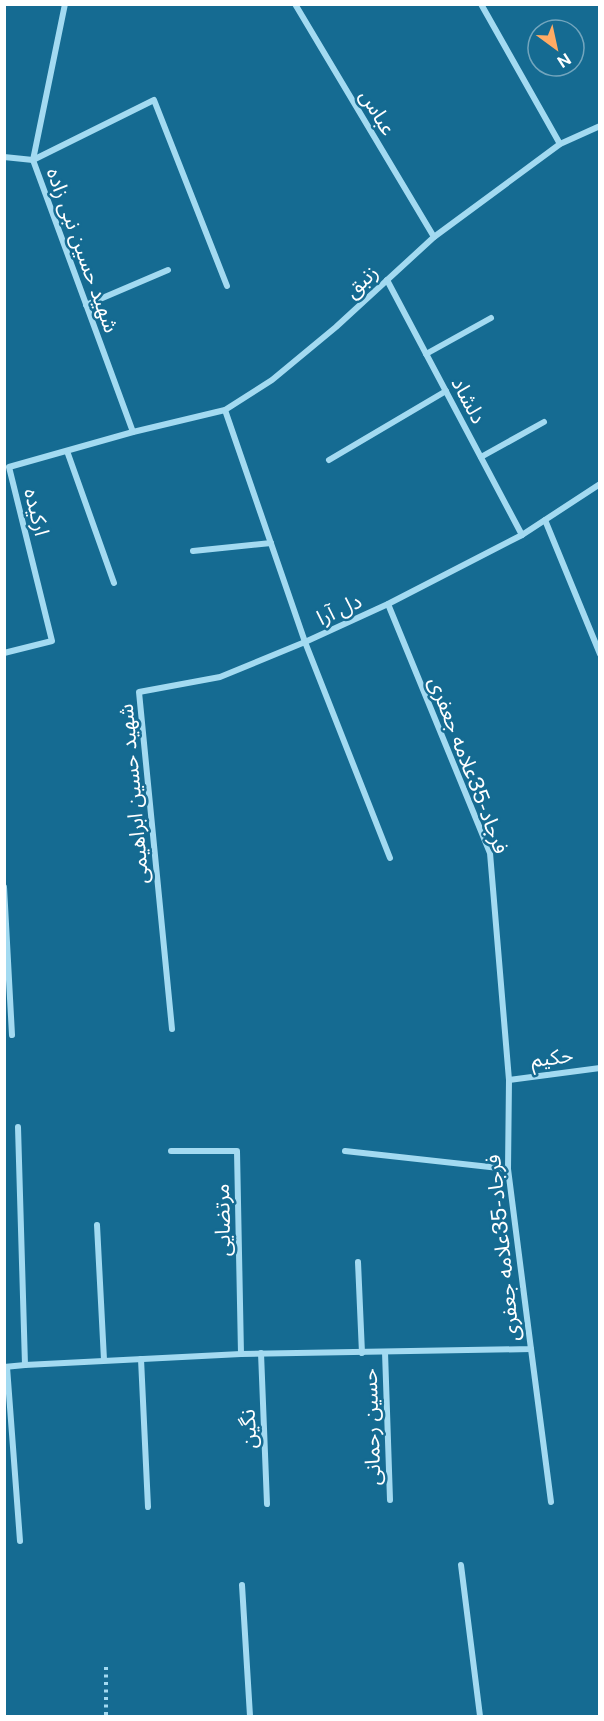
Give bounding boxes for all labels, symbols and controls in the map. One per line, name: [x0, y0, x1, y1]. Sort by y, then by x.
north arrow: [526, 18, 586, 78]
text: N: [553, 49, 574, 72]
street label: عباس: [355, 84, 401, 140]
street label: شهید حسین نبی زاده: [42, 164, 124, 336]
street label: زنبق: [339, 259, 384, 303]
street label: دلشاد: [446, 372, 492, 428]
street label: ارکیده: [19, 486, 55, 538]
street label: دل آرا: [312, 588, 366, 630]
street label: فرجاد-35علامه جعفری: [424, 673, 514, 857]
street label: شهید حسین ابراهیمی: [113, 703, 153, 885]
street label: حکیم: [529, 1042, 575, 1075]
street label: فرجاد-35علامه جعفری: [480, 1153, 524, 1343]
street label: مرتضایی: [209, 1183, 235, 1257]
street label: حسین رحمانی: [356, 1368, 386, 1486]
street label: نگین: [234, 1409, 262, 1449]

